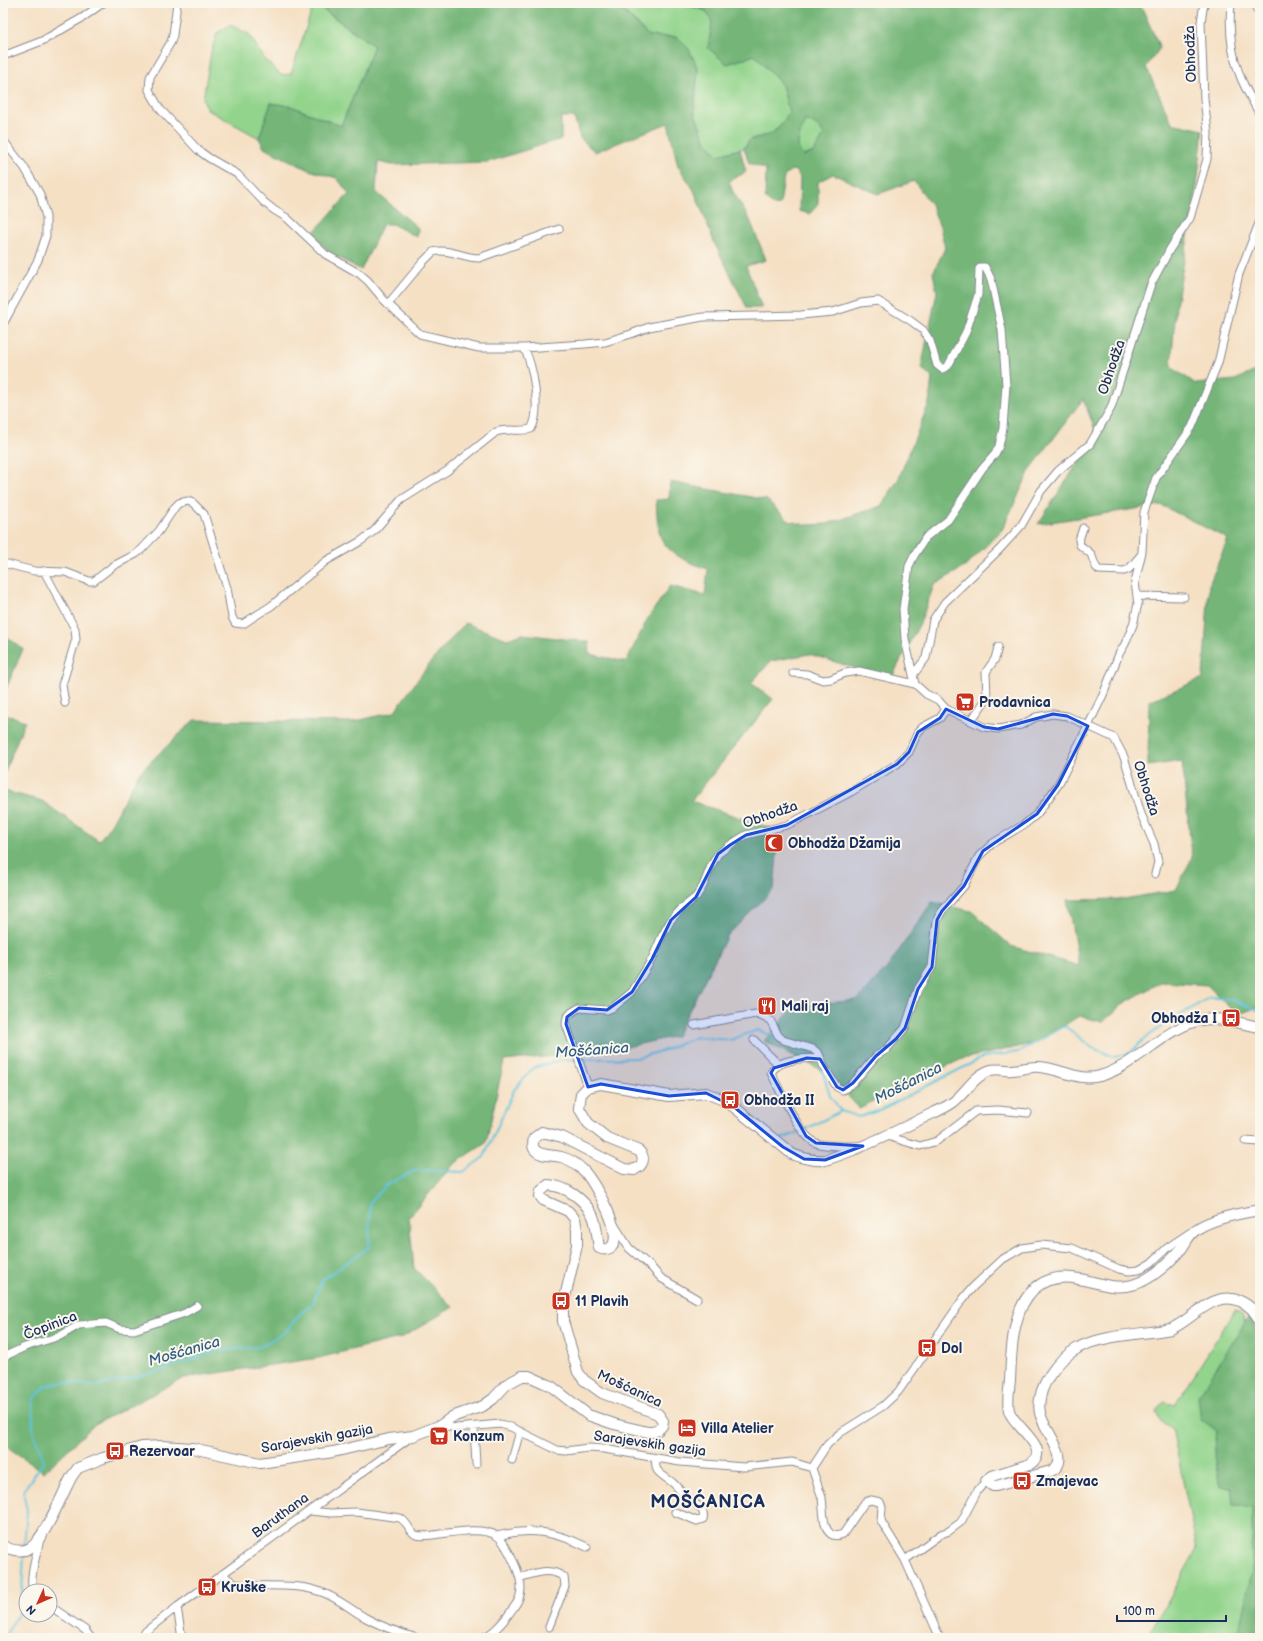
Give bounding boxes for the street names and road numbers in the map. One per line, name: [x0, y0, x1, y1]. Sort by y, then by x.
street label: Obhodža: [1181, 25, 1200, 83]
street label: Obhodža: [1094, 337, 1129, 397]
street label: Obhodža: [1130, 758, 1163, 818]
street label: Obhodža: [740, 797, 800, 832]
street label: Čopinica: [21, 1307, 79, 1343]
street label: Mošćanica: [595, 1366, 665, 1411]
street label: Sarajevskih gazija: [260, 1420, 374, 1457]
street label: Sarajevskih gazija: [593, 1427, 707, 1460]
street label: Baruthana: [249, 1489, 312, 1542]

